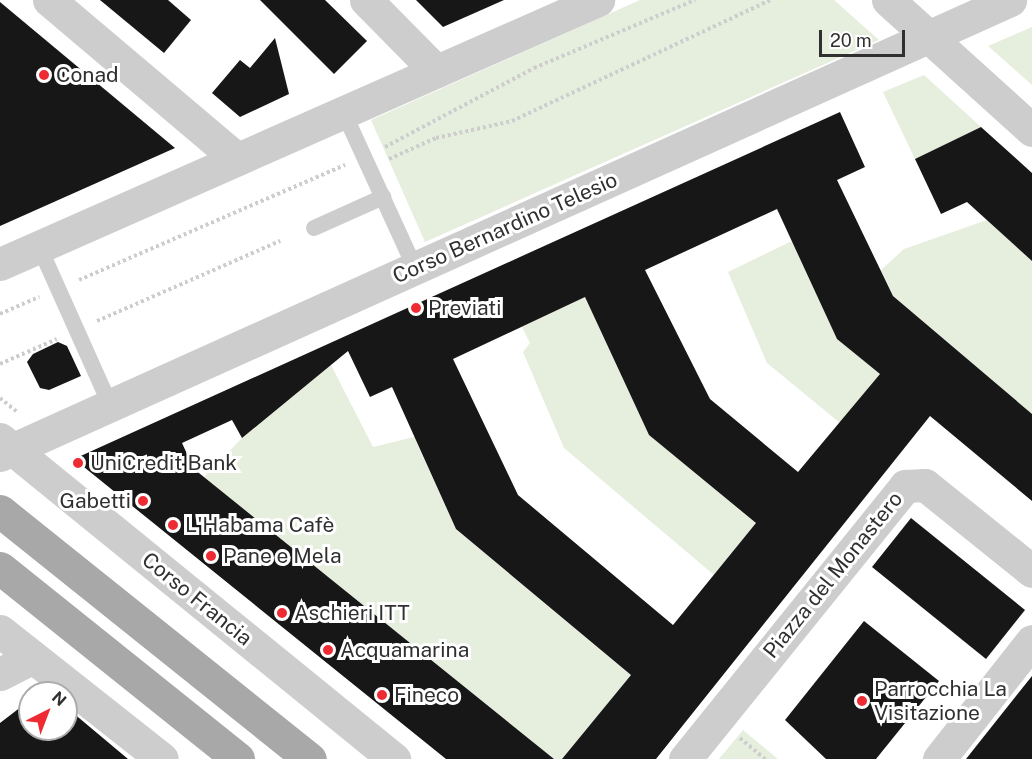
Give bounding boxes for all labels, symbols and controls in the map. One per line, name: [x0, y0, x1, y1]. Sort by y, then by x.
scale bar: [822, 18, 908, 56]
text: 20 m: [830, 30, 872, 51]
place label: Conad: [56, 62, 119, 88]
marker: Conad: [37, 68, 51, 82]
street label: Corso Bernardino Telesio: [389, 167, 621, 289]
place label: Previati: [428, 295, 501, 321]
marker: Previati: [409, 301, 423, 315]
place label: UniCredit Bank: [90, 450, 237, 476]
marker: UniCredit Bank: [71, 456, 85, 470]
street label: Piazza del Monastero: [758, 487, 908, 663]
place label: Gabetti: [60, 488, 131, 514]
marker: Gabetti: [136, 494, 150, 508]
place label: L'Habama Cafè: [185, 512, 334, 538]
marker: L'Habama Cafè: [166, 518, 180, 532]
place label: Pane e Mela: [223, 543, 342, 569]
street label: Corso Francia: [137, 547, 257, 651]
marker: Pane e Mela: [204, 549, 218, 563]
place label: Aschieri ITT: [294, 600, 410, 626]
marker: Aschieri ITT: [275, 606, 289, 620]
place label: Acquamarina: [340, 637, 469, 663]
marker: Acquamarina: [321, 643, 335, 657]
place label: Parrocchia La Visitazione: [874, 676, 1007, 726]
north arrow: [18, 681, 78, 741]
place label: Fineco: [394, 682, 459, 708]
text: N: [48, 687, 70, 710]
marker: Fineco: [375, 688, 389, 702]
marker: Parrocchia La Visitazione: [855, 694, 869, 708]

